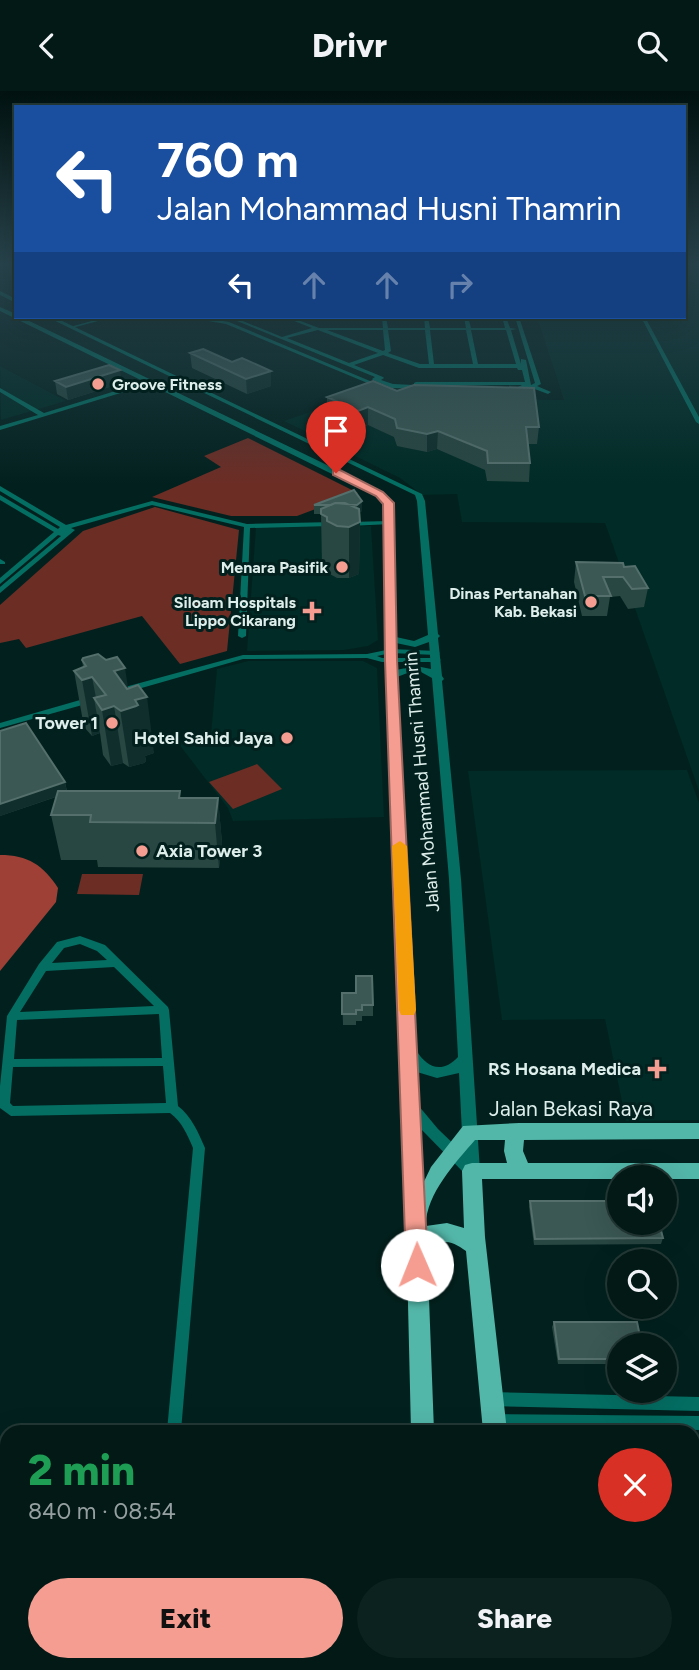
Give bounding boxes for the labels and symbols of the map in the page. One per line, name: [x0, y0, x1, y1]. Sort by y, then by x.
place label: Groove Fitness: [112, 375, 222, 394]
marker: Groove Fitness: [90, 376, 106, 392]
pin: [306, 401, 366, 473]
place label: Menara Pasifik: [221, 558, 328, 577]
marker: Menara Pasifik: [334, 559, 350, 575]
place label: Dinas Pertanahan Kab. Bekasi: [449, 584, 577, 621]
place label: Siloam Hospitals Lippo Cikarang: [174, 593, 297, 630]
marker: Dinas Pertanahan Kab. Bekasi: [583, 594, 599, 610]
marker: Siloam Hospitals Lippo Cikarang: [302, 601, 322, 621]
street label: Jalan Mohammad Husni Thamrin: [400, 651, 444, 913]
place label: Tower 1: [35, 712, 98, 734]
marker: Tower 1: [104, 715, 120, 731]
place label: Hotel Sahid Jaya: [134, 727, 273, 749]
marker: Hotel Sahid Jaya: [279, 730, 295, 746]
place label: Axia Tower 3: [156, 840, 262, 862]
marker: Axia Tower 3: [134, 843, 150, 859]
place label: RS Hosana Medica: [488, 1058, 641, 1080]
marker: RS Hosana Medica: [647, 1059, 667, 1079]
street label: Jalan Bekasi Raya: [489, 1096, 653, 1121]
position arrow: [380, 1228, 454, 1302]

